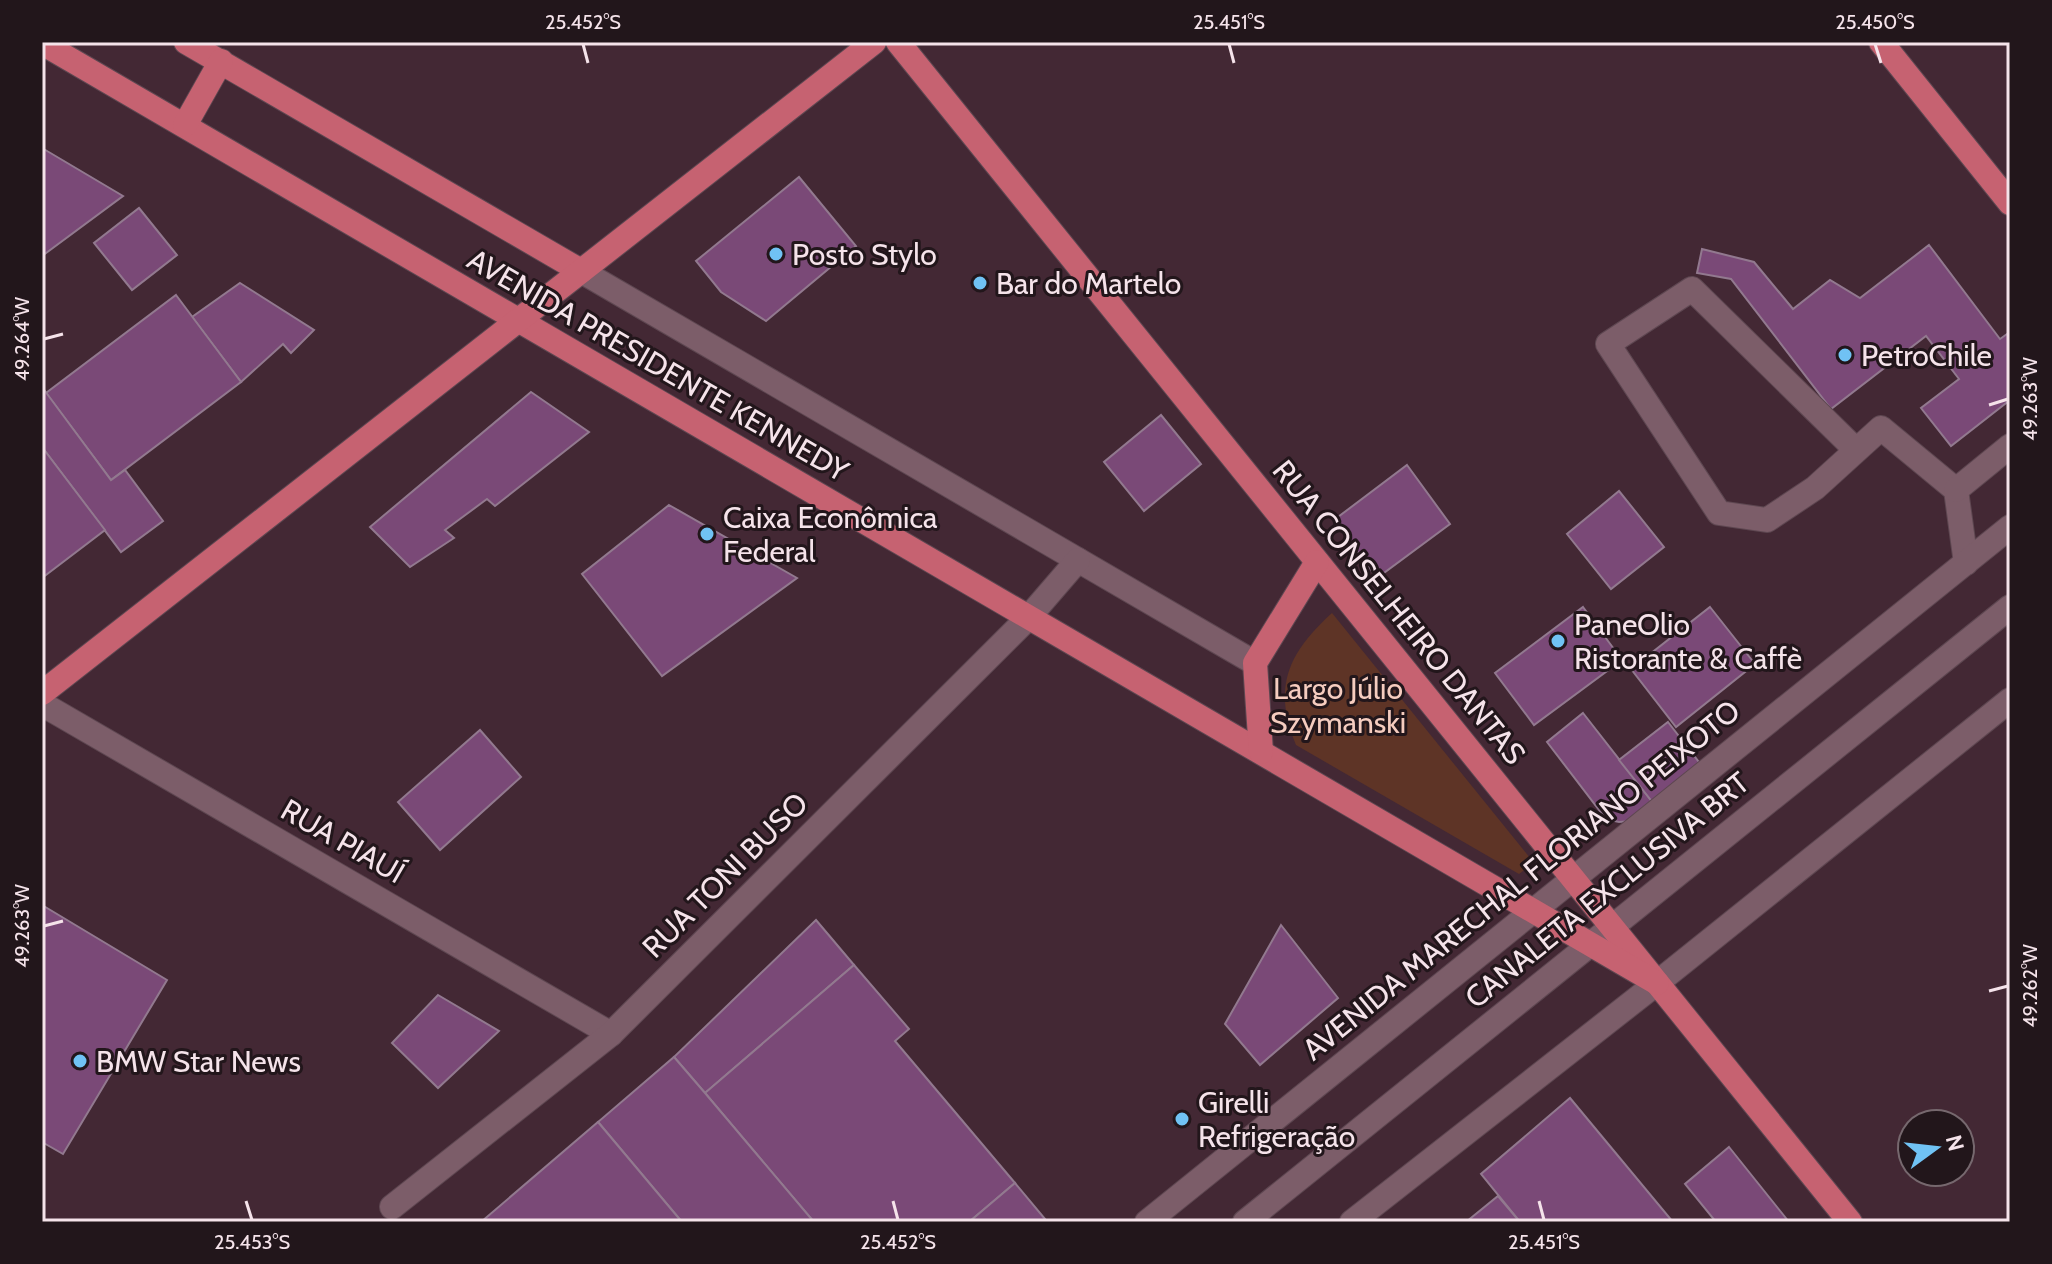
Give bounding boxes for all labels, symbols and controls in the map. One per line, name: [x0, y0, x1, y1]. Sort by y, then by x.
text: 25.452°S: [545, 10, 621, 34]
text: 25.451°S: [1193, 10, 1265, 34]
text: 25.450°S: [1835, 10, 1915, 34]
place label: Posto Stylo: [792, 236, 937, 273]
street label: AVENIDA PRESIDENTE KENNEDY: [461, 241, 856, 490]
marker: Posto Stylo: [767, 245, 785, 263]
place label: Bar do Martelo: [996, 265, 1181, 302]
marker: Bar do Martelo: [971, 274, 989, 292]
text: 49.264°W: [10, 297, 34, 381]
place label: PetroChile: [1861, 337, 1992, 374]
marker: PetroChile: [1836, 346, 1854, 364]
text: 49.263°W: [2018, 357, 2042, 441]
street label: RUA CONSELHEIRO DANTAS: [1265, 452, 1533, 772]
place label: Caixa Econômica Federal: [723, 499, 938, 570]
marker: Caixa Econômica Federal: [698, 525, 716, 543]
place label: PaneOlio Ristorante & Caffè: [1574, 606, 1802, 677]
marker: PaneOlio Ristorante & Caffè: [1549, 632, 1567, 650]
park label: Largo Júlio Szymanski: [1270, 670, 1406, 741]
street label: AVENIDA MARECHAL FLORIANO PEIXOTO: [1295, 692, 1747, 1068]
street label: CANALETA EXCLUSIVA BRT: [1457, 764, 1757, 1016]
street label: RUA TONI BUSO: [635, 785, 815, 965]
street label: RUA PIAUÍ: [275, 791, 411, 891]
text: 49.263°W: [10, 884, 34, 968]
text: 49.262°W: [2018, 944, 2042, 1028]
place label: BMW Star News: [96, 1043, 301, 1080]
marker: BMW Star News: [71, 1052, 89, 1070]
place label: Girelli Refrigeração: [1198, 1084, 1355, 1155]
north arrow: [1896, 1108, 1976, 1188]
marker: Girelli Refrigeração: [1173, 1110, 1191, 1128]
text: N: [1940, 1132, 1970, 1154]
text: 25.453°S: [214, 1230, 290, 1254]
text: 25.452°S: [860, 1230, 936, 1254]
text: 25.451°S: [1508, 1230, 1580, 1254]

